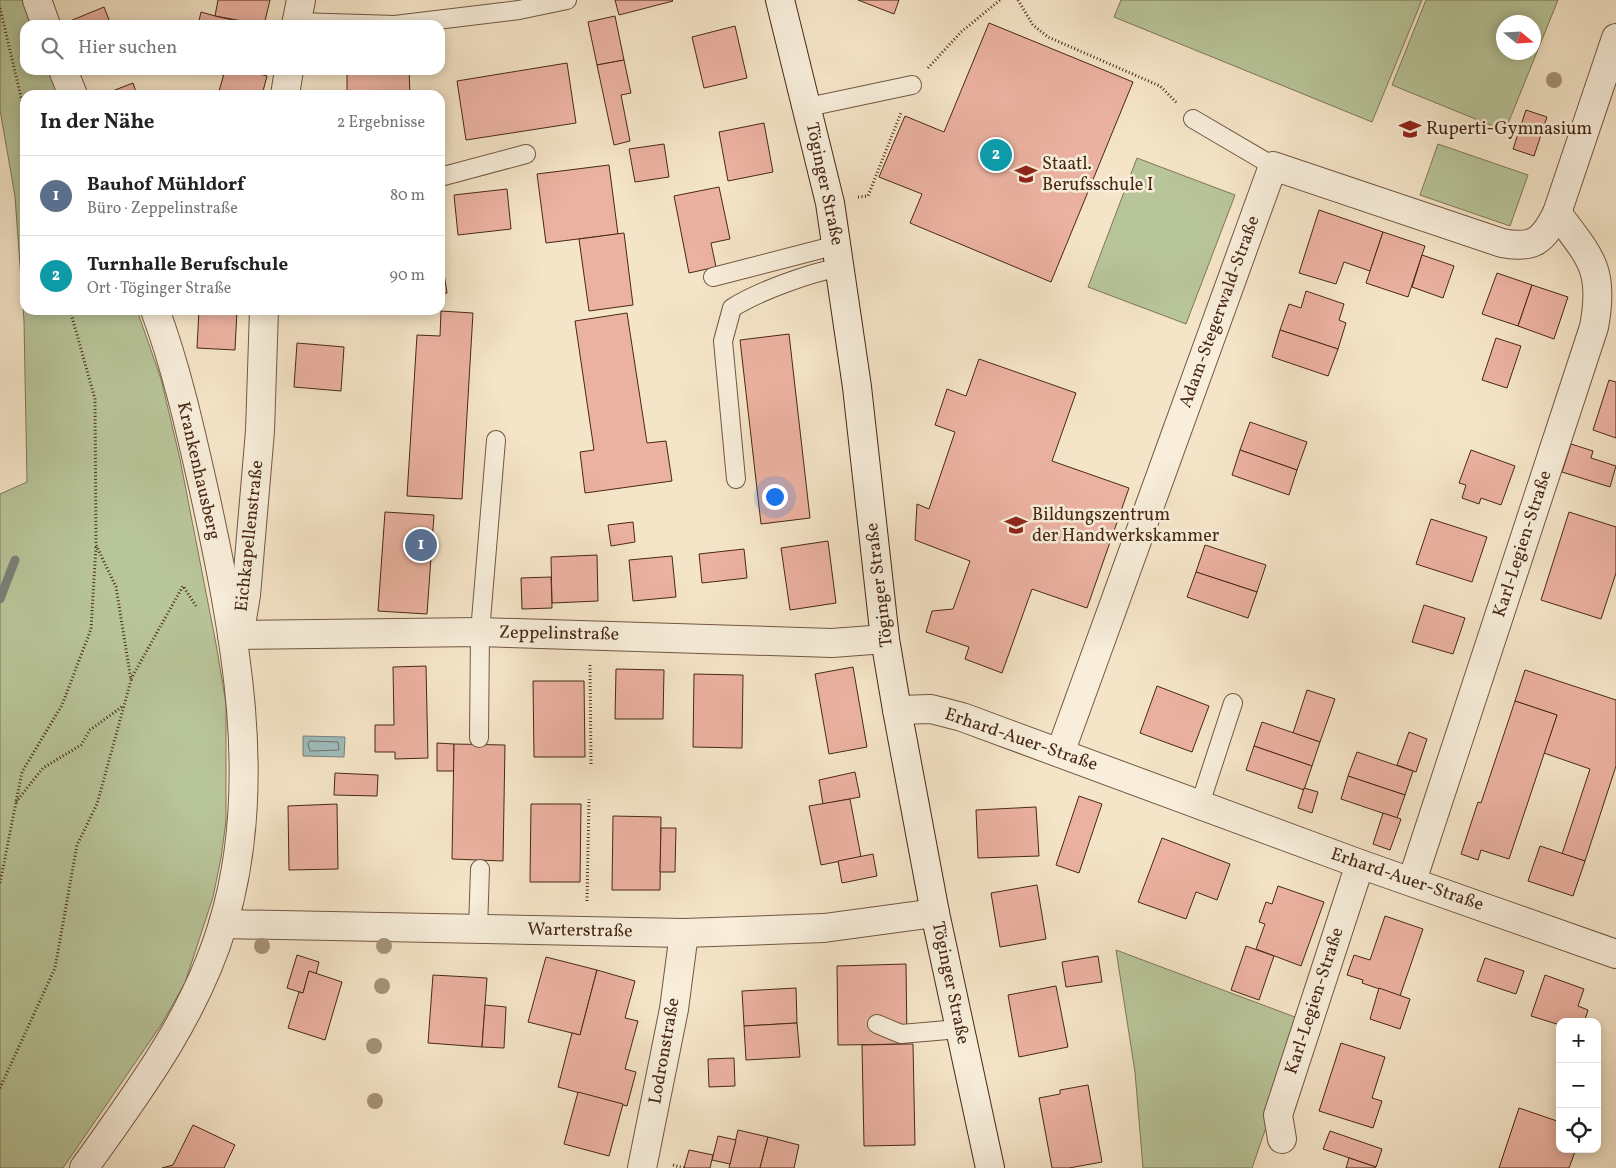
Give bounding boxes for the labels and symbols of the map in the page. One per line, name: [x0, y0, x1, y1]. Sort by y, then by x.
north arrow: [1496, 15, 1541, 60]
school or university icon: Ruperti-Gymnasium: [1397, 116, 1423, 142]
place label: Ruperti-Gymnasium: [1426, 117, 1592, 142]
street label: Töginger Straße: [799, 120, 849, 248]
pin: 2: [980, 136, 1012, 174]
place label: Staatl. Berufsschule I: [1042, 152, 1153, 198]
school or university icon: Staatl. Berufsschule I: [1013, 161, 1039, 187]
street label: Adam-Stegerwald-Straße: [1174, 212, 1266, 412]
street label: Krankenhausberg: [170, 400, 226, 542]
street label: Eichkapellenstraße: [230, 459, 270, 613]
street label: Karl-Legien-Straße: [1487, 467, 1559, 621]
your location: [762, 484, 788, 510]
place label: Bildungszentrum der Handwerkskammer: [1032, 503, 1220, 549]
school or university icon: Bildungszentrum der Handwerkskammer: [1003, 512, 1029, 538]
street label: Töginger Straße: [860, 521, 900, 649]
pin: 1: [405, 526, 437, 564]
street label: Zeppelinstraße: [499, 620, 619, 648]
street label: Erhard-Auer-Straße: [941, 702, 1101, 778]
street label: Erhard-Auer-Straße: [1327, 842, 1487, 918]
street label: Warterstraße: [527, 918, 633, 944]
street label: Töginger Straße: [925, 919, 975, 1047]
street label: Karl-Legien-Straße: [1279, 924, 1351, 1078]
street label: Lodronstraße: [643, 996, 687, 1106]

